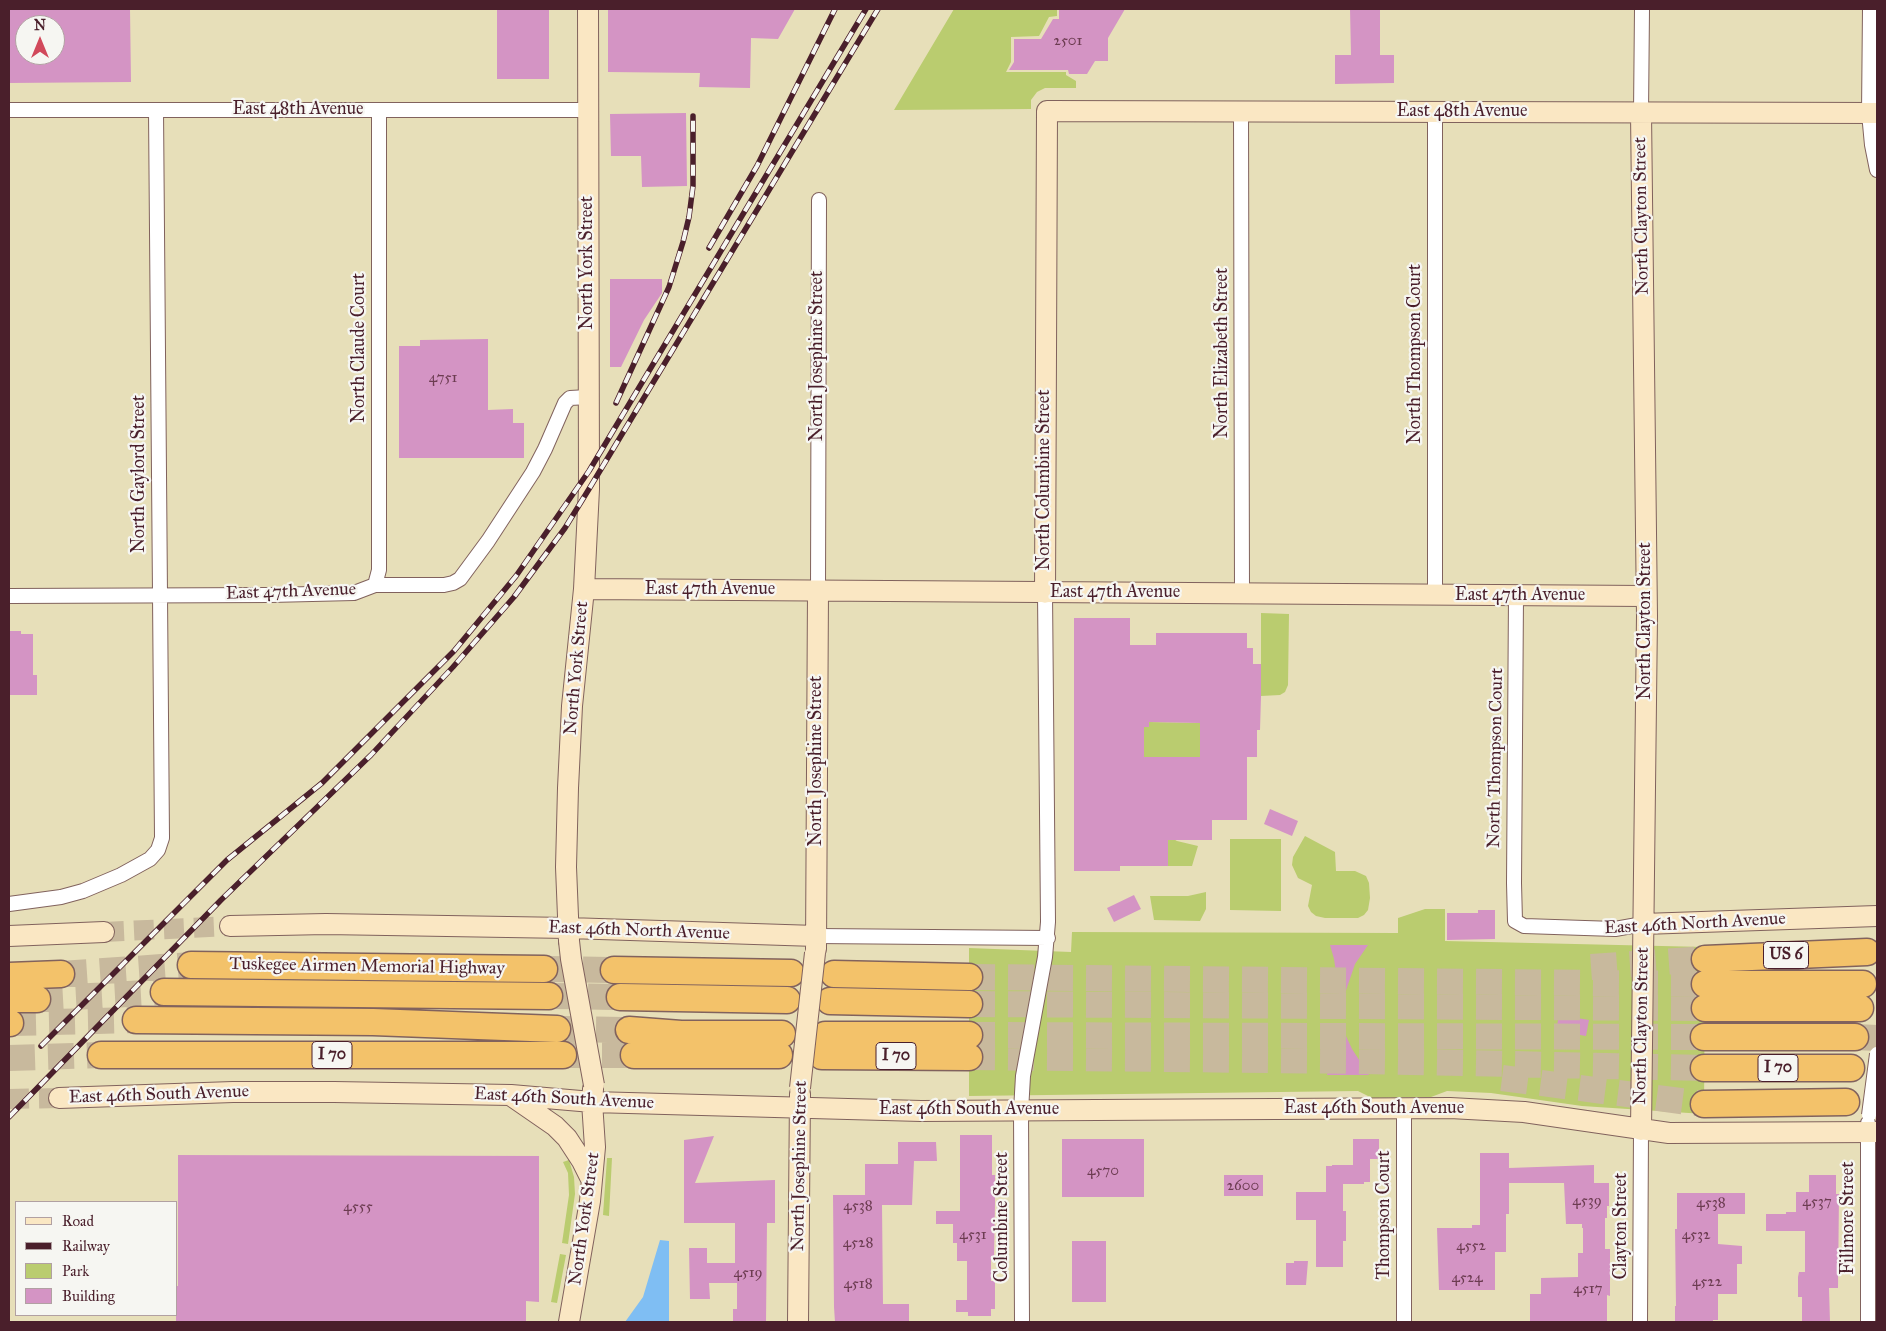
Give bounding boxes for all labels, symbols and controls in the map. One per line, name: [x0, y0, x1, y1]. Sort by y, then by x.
north arrow: [15, 15, 65, 65]
text: N: [34, 17, 46, 34]
house number: 2501: [1054, 32, 1082, 50]
street label: East 48th Avenue: [232, 99, 364, 121]
street label: East 48th Avenue: [1396, 101, 1528, 123]
street label: North Clayton Street: [1630, 137, 1654, 295]
street label: North York Street: [577, 196, 599, 330]
street label: North Thompson Court: [1405, 264, 1427, 444]
street label: North Elizabeth Street: [1212, 268, 1234, 438]
street label: North Josephine Street: [807, 271, 829, 441]
street label: North Claude Court: [349, 273, 371, 423]
house number: 4751: [429, 369, 457, 387]
street label: North Columbine Street: [1034, 389, 1056, 571]
street label: North Gaylord Street: [129, 395, 151, 553]
street label: North Clayton Street: [1635, 542, 1657, 700]
street label: East 47th Avenue: [225, 579, 357, 605]
street label: East 47th Avenue: [645, 579, 775, 601]
street label: East 47th Avenue: [1050, 582, 1180, 604]
street label: East 47th Avenue: [1455, 585, 1585, 607]
street label: North York Street: [560, 600, 594, 736]
street label: North Thompson Court: [1484, 668, 1508, 848]
street label: North Josephine Street: [806, 676, 828, 846]
street label: East 46th North Avenue: [1604, 908, 1786, 940]
street label: East 46th North Avenue: [548, 917, 730, 945]
road number: US 6: [1764, 942, 1808, 968]
street label: North Clayton Street: [1630, 947, 1654, 1105]
street label: Tuskegee Airmen Memorial Highway: [229, 954, 505, 980]
road number: I 70: [312, 1042, 352, 1068]
road number: I 70: [876, 1042, 916, 1070]
road number: I 70: [1758, 1054, 1798, 1082]
street label: North Josephine Street: [788, 1080, 812, 1252]
street label: East 46th South Avenue: [69, 1081, 249, 1109]
street label: East 46th South Avenue: [473, 1083, 655, 1115]
street label: East 46th South Avenue: [1284, 1098, 1464, 1120]
street label: East 46th South Avenue: [879, 1099, 1059, 1121]
street label: Thompson Court: [1374, 1150, 1396, 1280]
street label: North York Street: [565, 1151, 605, 1287]
street label: Columbine Street: [992, 1152, 1014, 1282]
street label: Fillmore Street: [1838, 1161, 1860, 1275]
house number: 4570: [1087, 1162, 1119, 1180]
street label: Clayton Street: [1611, 1173, 1633, 1279]
house number: 2600: [1227, 1177, 1259, 1195]
house number: 4539: [1572, 1192, 1602, 1210]
house number: 4537: [1802, 1193, 1832, 1211]
house number: 4538: [1696, 1194, 1726, 1212]
house number: 4538: [843, 1197, 873, 1215]
house number: 4555: [343, 1198, 373, 1216]
legend: [15, 1201, 178, 1316]
text: Road: [62, 1212, 94, 1230]
house number: 4531: [959, 1226, 987, 1244]
house number: 4532: [1682, 1226, 1710, 1244]
house number: 4528: [843, 1234, 873, 1252]
text: Railway: [62, 1237, 110, 1255]
house number: 4552: [1456, 1237, 1486, 1255]
text: Park: [62, 1262, 89, 1280]
house number: 4519: [733, 1264, 763, 1282]
house number: 4524: [1451, 1269, 1483, 1287]
house number: 4522: [1692, 1273, 1722, 1291]
house number: 4518: [843, 1275, 873, 1293]
house number: 4517: [1573, 1280, 1603, 1298]
text: Building: [62, 1287, 115, 1305]

